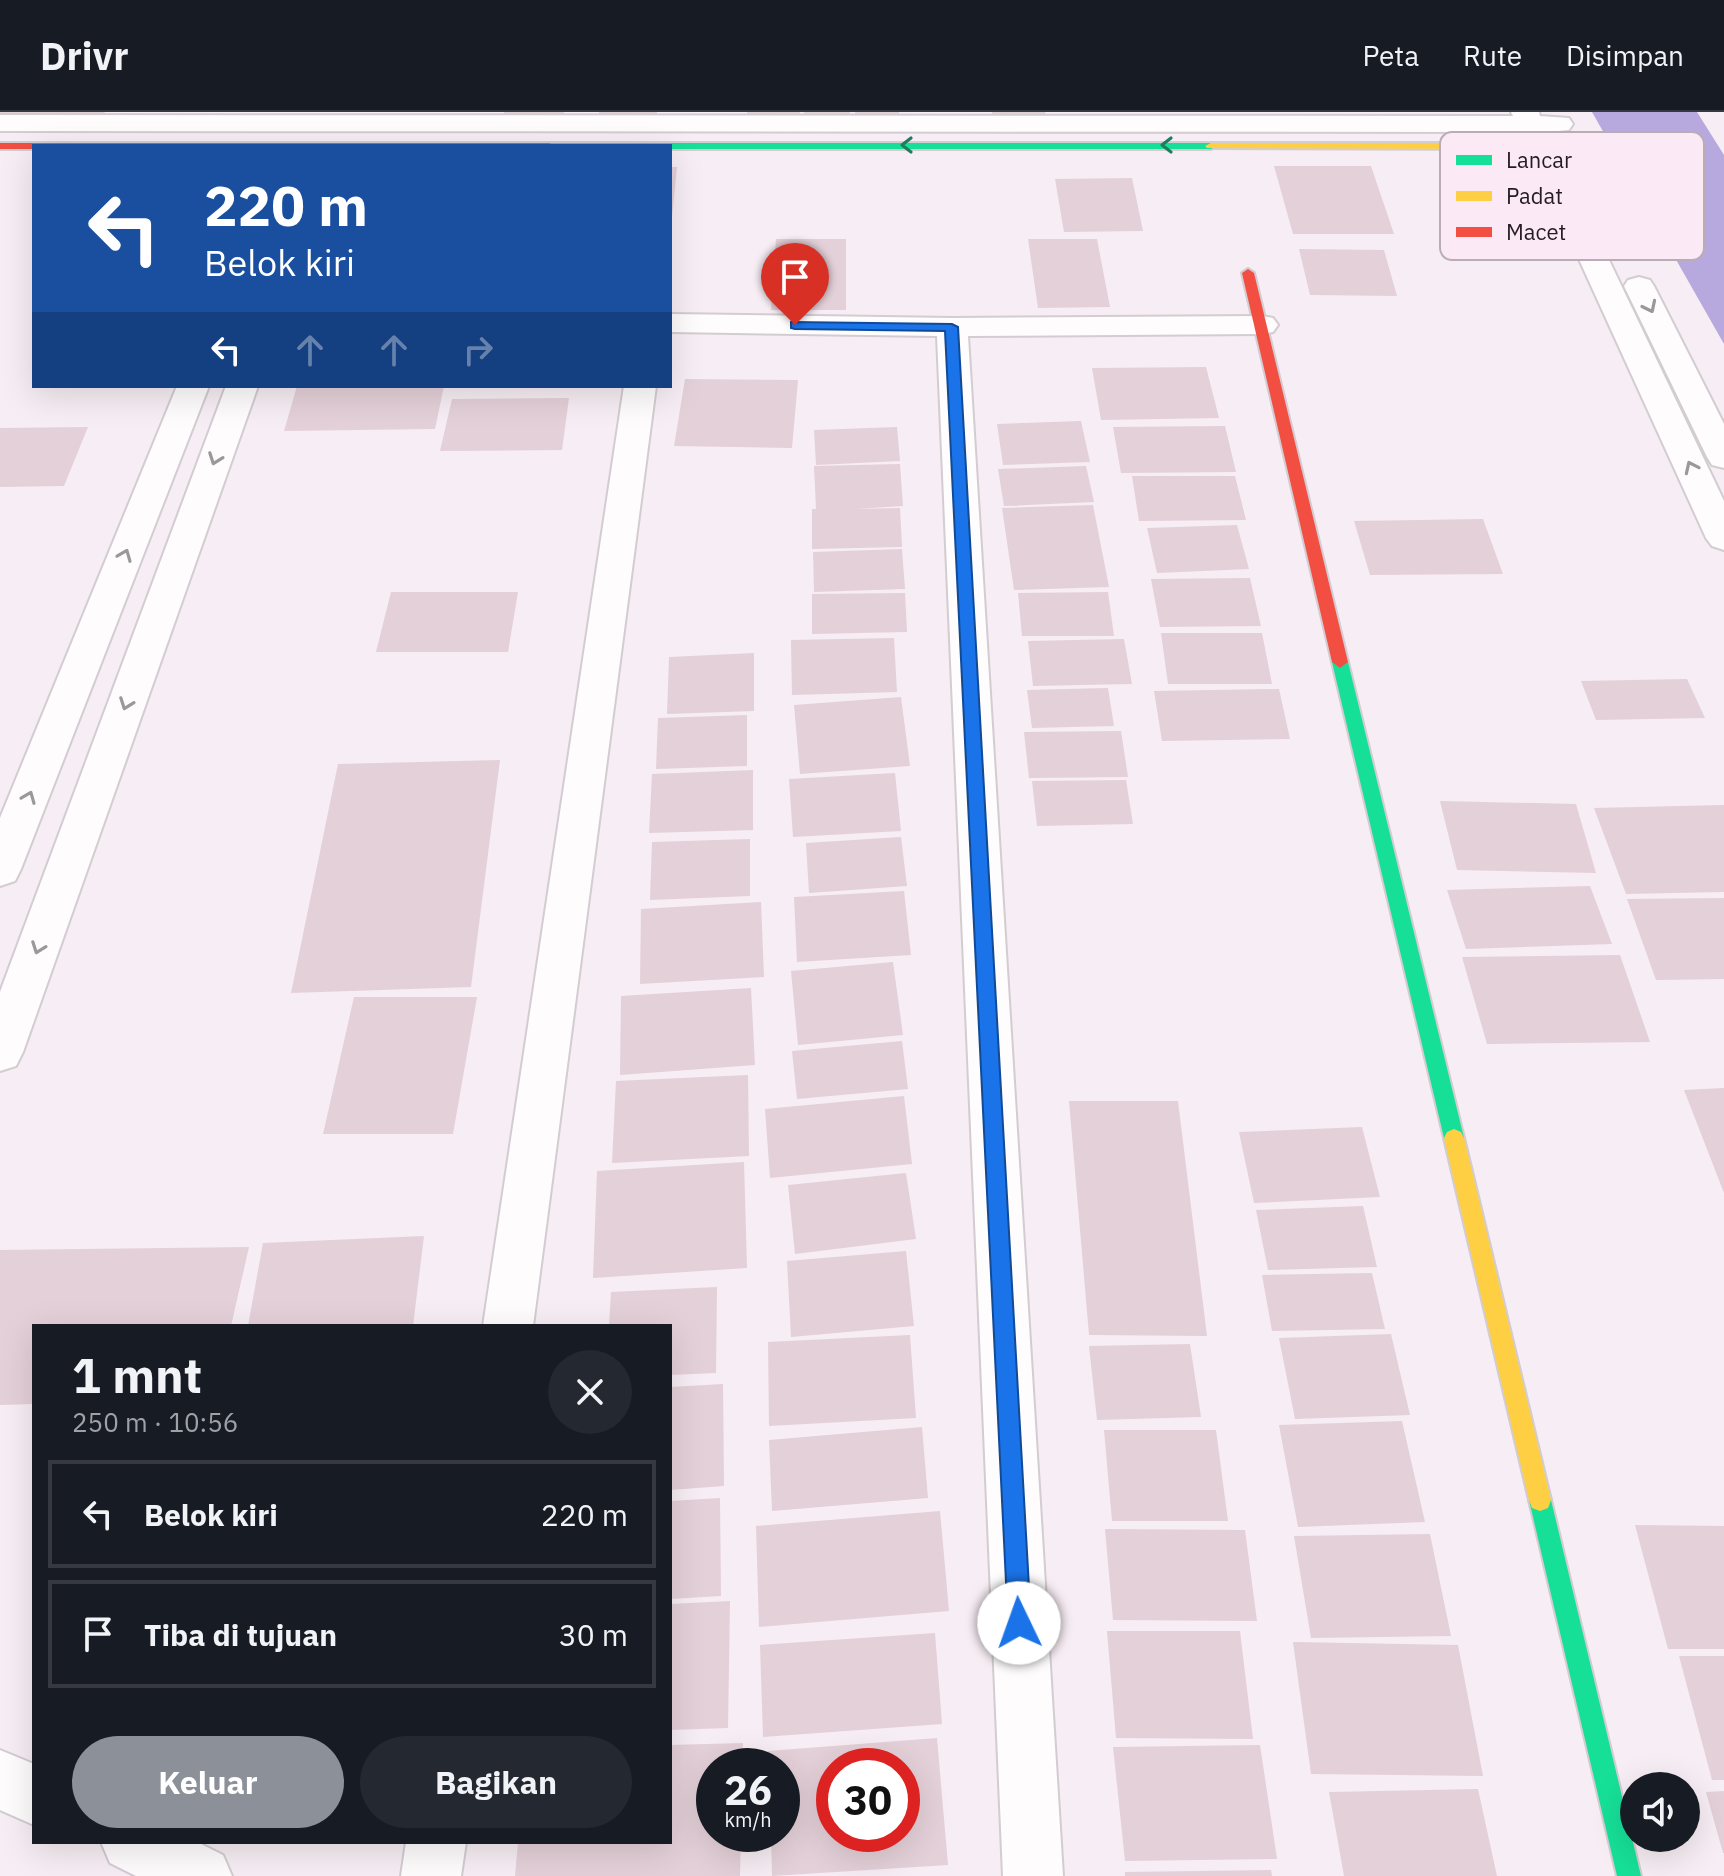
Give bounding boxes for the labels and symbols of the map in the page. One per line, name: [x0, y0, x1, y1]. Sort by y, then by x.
legend: [1440, 132, 1704, 260]
one-way arrow: [900, 136, 913, 154]
one-way arrow: [1160, 136, 1173, 154]
text: Lancar: [1506, 145, 1572, 174]
text: Padat: [1506, 181, 1563, 210]
text: Macet: [1506, 217, 1566, 246]
pin: [761, 243, 829, 325]
one-way arrow: [1640, 299, 1655, 314]
one-way arrow: [208, 451, 225, 465]
one-way arrow: [1685, 461, 1701, 476]
one-way arrow: [116, 549, 132, 563]
one-way arrow: [120, 696, 136, 710]
one-way arrow: [19, 791, 36, 805]
one-way arrow: [31, 940, 47, 954]
position arrow: [977, 1581, 1061, 1665]
speed limit sign: 30: [816, 1748, 920, 1852]

